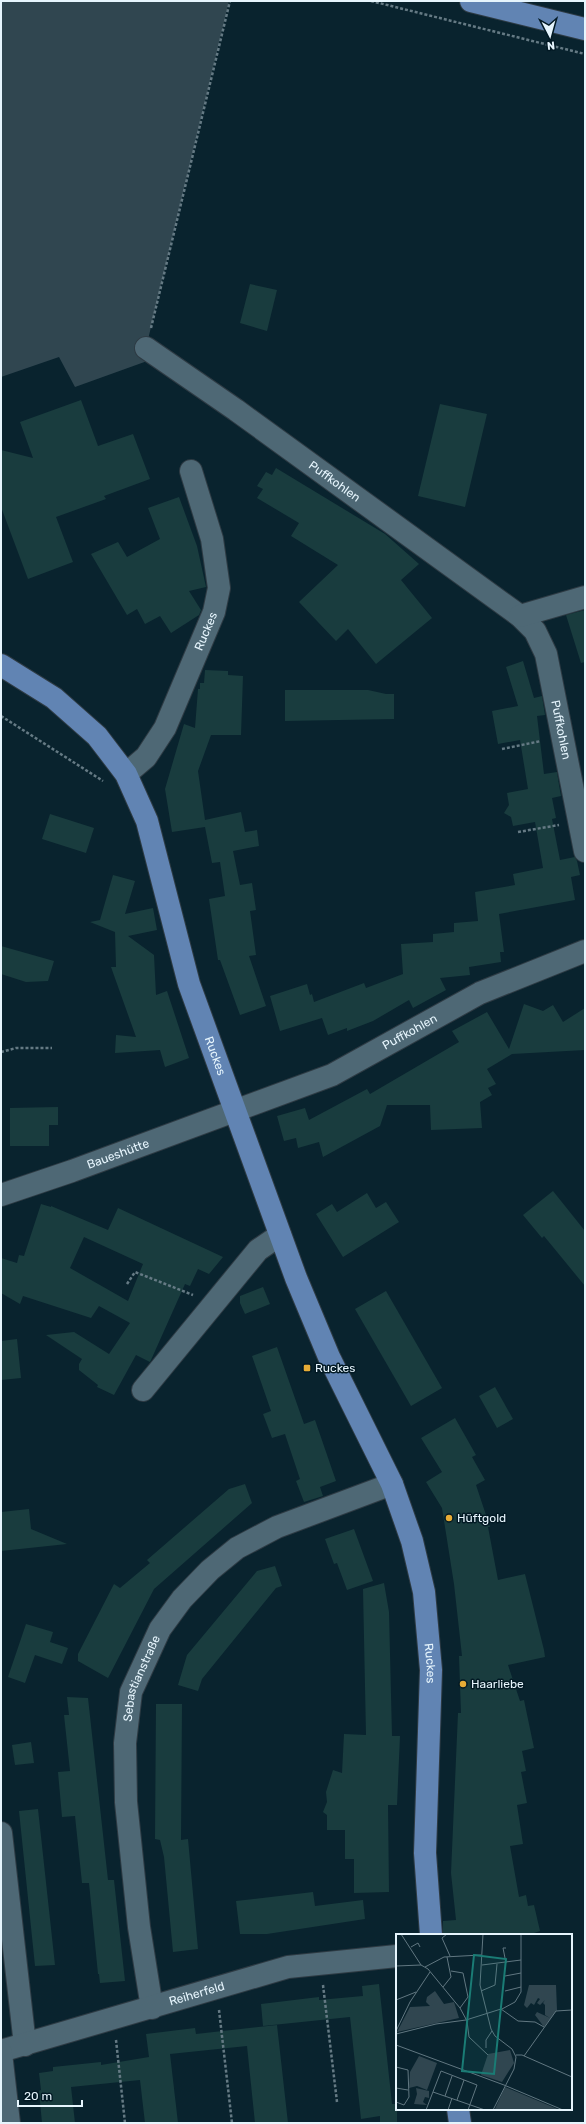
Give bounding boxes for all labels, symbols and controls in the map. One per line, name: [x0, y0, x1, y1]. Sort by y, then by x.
north arrow: [530, 16, 570, 56]
text: N: [546, 39, 556, 52]
street label: Puffkohlen: [306, 458, 363, 505]
street label: Ruckes: [192, 610, 220, 653]
street label: Puffkohlen: [548, 699, 574, 761]
street label: Puffkohlen: [380, 1011, 440, 1053]
street label: Ruckes: [202, 1035, 229, 1077]
street label: Baueshütte: [85, 1136, 151, 1172]
place label: Ruckes: [315, 1361, 355, 1375]
marker: Ruckes: [302, 1363, 312, 1373]
place label: Hüftgold: [457, 1511, 506, 1525]
marker: Hüftgold: [444, 1513, 454, 1523]
street label: Sebastianstraße: [121, 1633, 163, 1722]
street label: Ruckes: [422, 1642, 438, 1684]
place label: Haarliebe: [471, 1677, 524, 1691]
marker: Haarliebe: [458, 1679, 468, 1689]
inset map: [396, 1934, 572, 2110]
street label: Reiherfeld: [167, 1979, 226, 2008]
scale bar: [18, 2082, 82, 2108]
text: 20 m: [24, 2089, 52, 2103]

